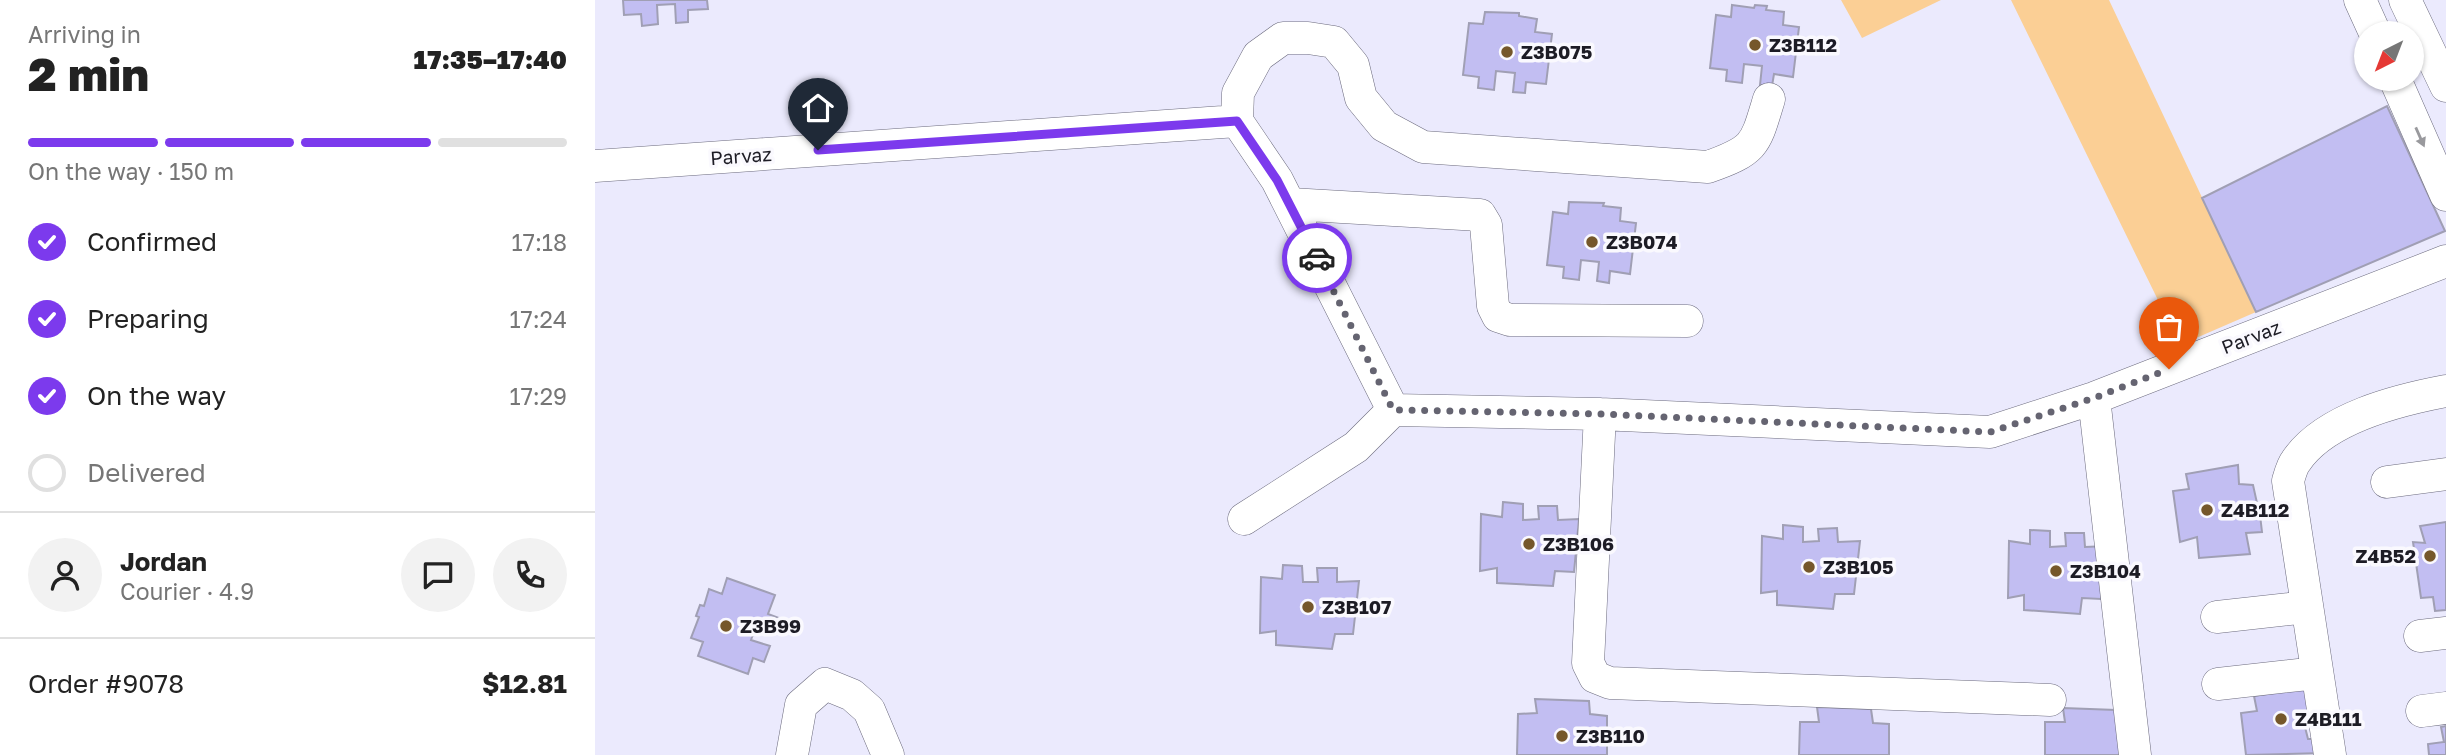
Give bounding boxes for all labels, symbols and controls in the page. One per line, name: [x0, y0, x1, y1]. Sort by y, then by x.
text: Arriving in: [28, 20, 141, 48]
north arrow: [2354, 21, 2424, 91]
map controls: [2354, 21, 2424, 91]
place label: Z3B112: [1769, 33, 1837, 56]
marker: Z3B112: [1747, 37, 1763, 53]
place label: Z3B075: [1521, 40, 1592, 63]
text: 17:35–17:40: [414, 44, 567, 75]
marker: Z3B075: [1499, 44, 1515, 60]
text: 2 min: [28, 46, 149, 101]
pin: [788, 78, 848, 150]
icon: home: [799, 89, 837, 127]
one-way arrow: [2415, 127, 2426, 148]
street label: Parvaz: [710, 142, 772, 169]
text: On the way · 150 m: [28, 157, 234, 185]
icon: check: [28, 223, 66, 261]
courier: [1282, 223, 1352, 293]
text: Confirmed: [87, 226, 217, 257]
text: 17:18: [512, 228, 567, 256]
place label: Z3B074: [1606, 230, 1678, 253]
marker: Z3B074: [1584, 234, 1600, 250]
icon: car: [1298, 239, 1336, 277]
pin: [2139, 297, 2199, 369]
icon: check: [28, 300, 66, 338]
text: Preparing: [87, 303, 209, 334]
text: 17:24: [509, 305, 567, 333]
icon: bag: [2150, 308, 2188, 346]
street label: Parvaz: [2218, 315, 2284, 358]
icon: check: [28, 377, 66, 415]
text: On the way: [87, 380, 226, 411]
text: 17:29: [510, 382, 567, 410]
text: Delivered: [87, 457, 206, 488]
place label: Z4B112: [2221, 498, 2289, 521]
marker: Z4B112: [2199, 502, 2215, 518]
place label: Z3B106: [1543, 532, 1614, 555]
marker: Z3B106: [1521, 536, 1537, 552]
button: person: [28, 538, 102, 612]
button: chat: [401, 538, 475, 612]
button: phone: [493, 538, 567, 612]
place label: Z4B52: [2356, 544, 2416, 567]
text: Jordan: [120, 546, 207, 577]
marker: Z4B52: [2422, 548, 2438, 564]
place label: Z3B105: [1823, 555, 1894, 578]
marker: Z3B105: [1801, 559, 1817, 575]
place label: Z3B104: [2070, 559, 2141, 582]
marker: Z3B104: [2048, 563, 2064, 579]
text: Courier · 4.9: [120, 577, 254, 605]
place label: Z3B107: [1322, 595, 1391, 618]
marker: Z3B107: [1300, 599, 1316, 615]
place label: Z3B99: [740, 614, 801, 637]
marker: Z3B99: [718, 618, 734, 634]
text: Order #9078: [28, 668, 184, 699]
text: $12.81: [482, 668, 567, 699]
place label: Z4B111: [2295, 707, 2362, 730]
marker: Z4B111: [2273, 711, 2289, 727]
place label: Z3B110: [1576, 724, 1645, 747]
marker: Z3B110: [1554, 728, 1570, 744]

